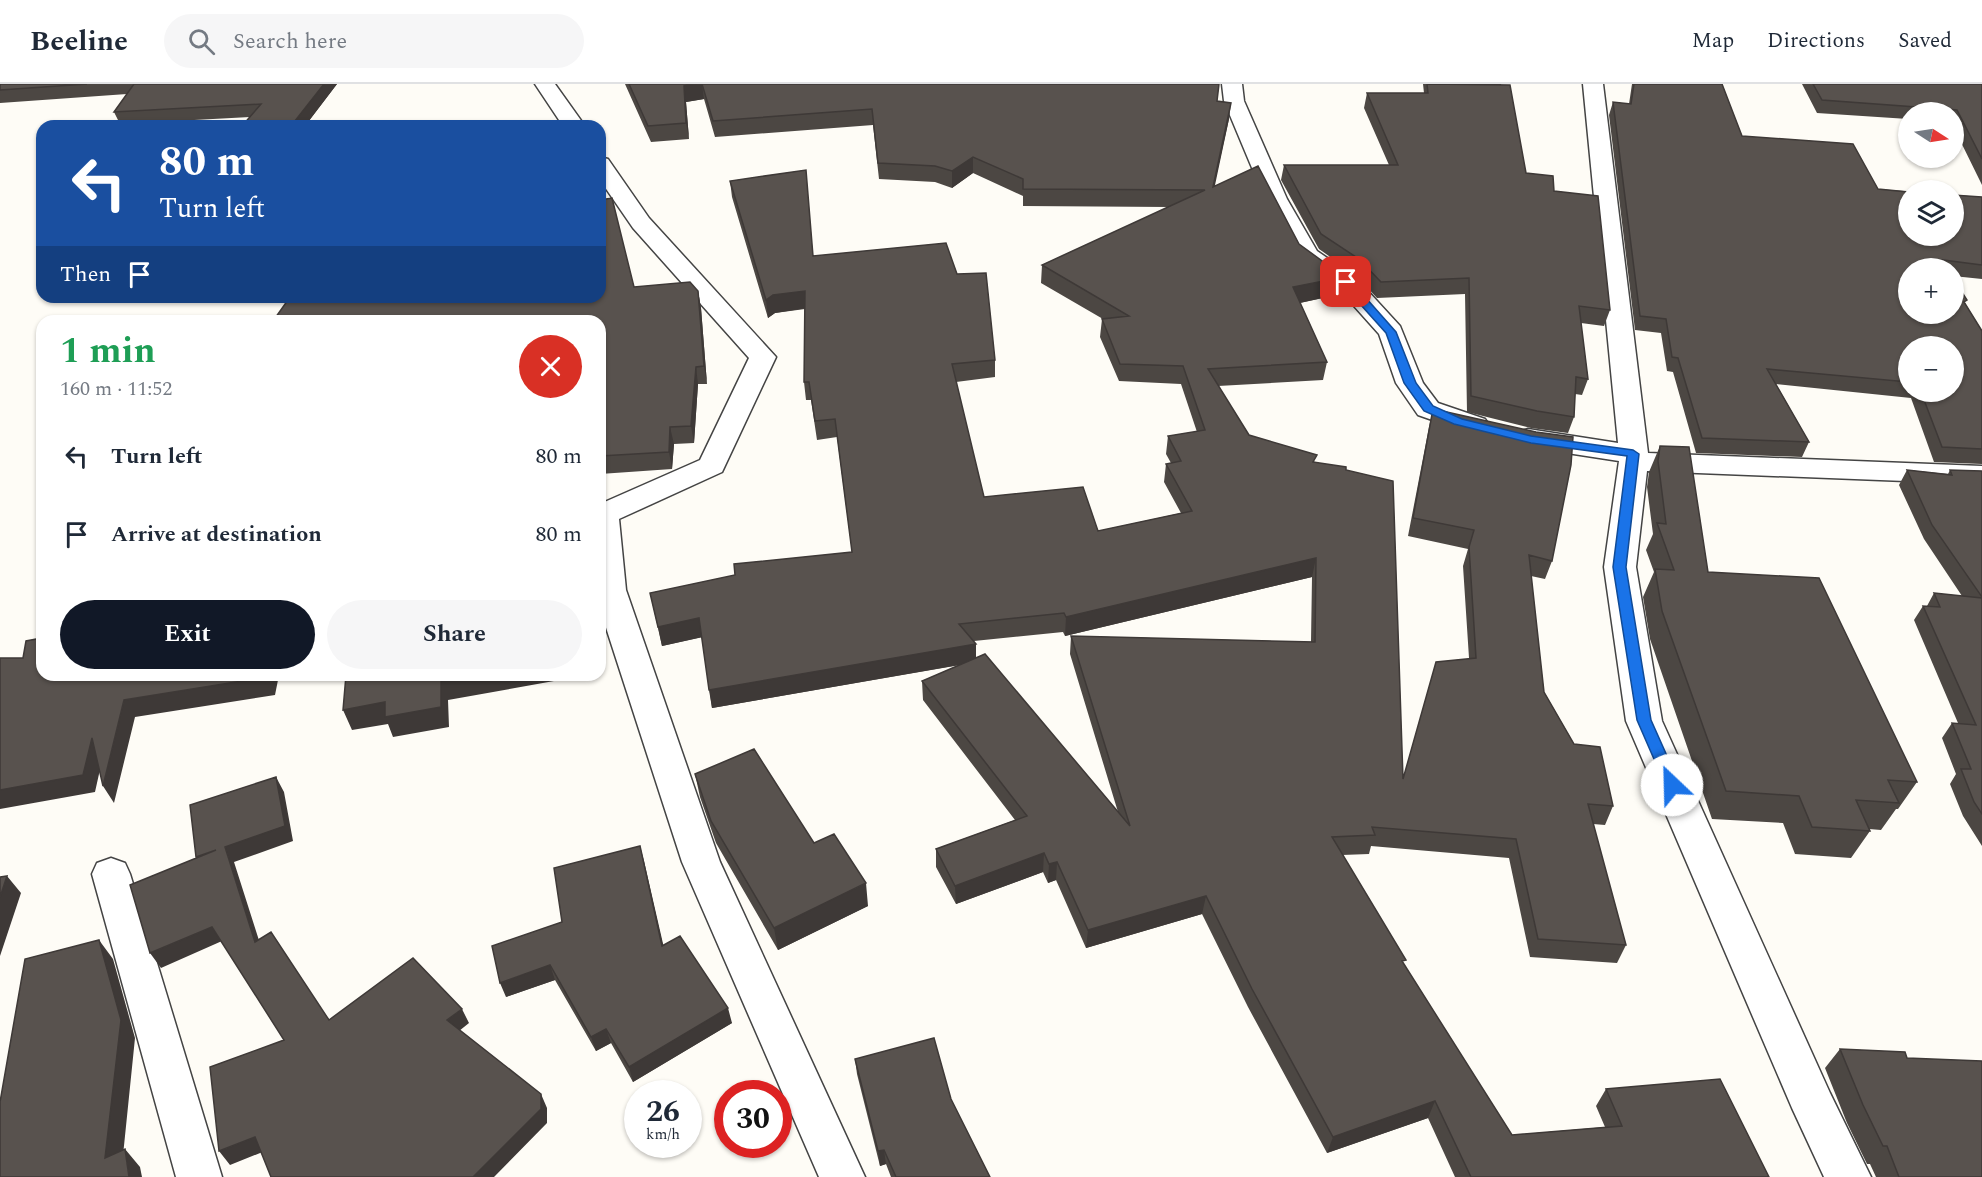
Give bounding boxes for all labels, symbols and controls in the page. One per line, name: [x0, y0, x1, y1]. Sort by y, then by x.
search box: [164, 14, 584, 68]
text: Beeline: [30, 20, 128, 63]
icon: search: [185, 25, 218, 58]
text: Search here: [233, 25, 347, 58]
text: Map: [1692, 25, 1734, 57]
text: Directions: [1767, 25, 1865, 57]
text: Saved: [1898, 25, 1952, 57]
north arrow: [1898, 102, 1964, 168]
map controls: [1898, 102, 1964, 402]
text: 80 m: [159, 131, 254, 194]
icon: left: [60, 144, 138, 222]
button: layers: [1898, 180, 1964, 246]
text: Turn left: [159, 188, 265, 230]
pin: [1320, 256, 1371, 307]
text: Then: [60, 258, 111, 291]
icon: arrive: [123, 258, 156, 291]
button: +: [1898, 258, 1964, 324]
icon: arrive: [1329, 265, 1362, 298]
text: 1 min: [60, 324, 156, 379]
button: close: [519, 335, 582, 398]
button: −: [1898, 336, 1964, 402]
text: 160 m · 11:52: [60, 374, 172, 404]
icon: left: [60, 440, 93, 473]
text: Turn left: [111, 440, 203, 473]
text: 80 m: [536, 440, 582, 473]
icon: arrive: [60, 518, 93, 551]
text: Arrive at destination: [111, 518, 322, 551]
text: 80 m: [536, 518, 582, 551]
button: Exit: [60, 600, 315, 669]
button: Share: [327, 600, 582, 669]
position arrow: [1640, 753, 1704, 817]
speed limit sign: 30: [714, 1080, 792, 1158]
text: 26: [646, 1089, 680, 1135]
text: km/h: [646, 1123, 680, 1146]

